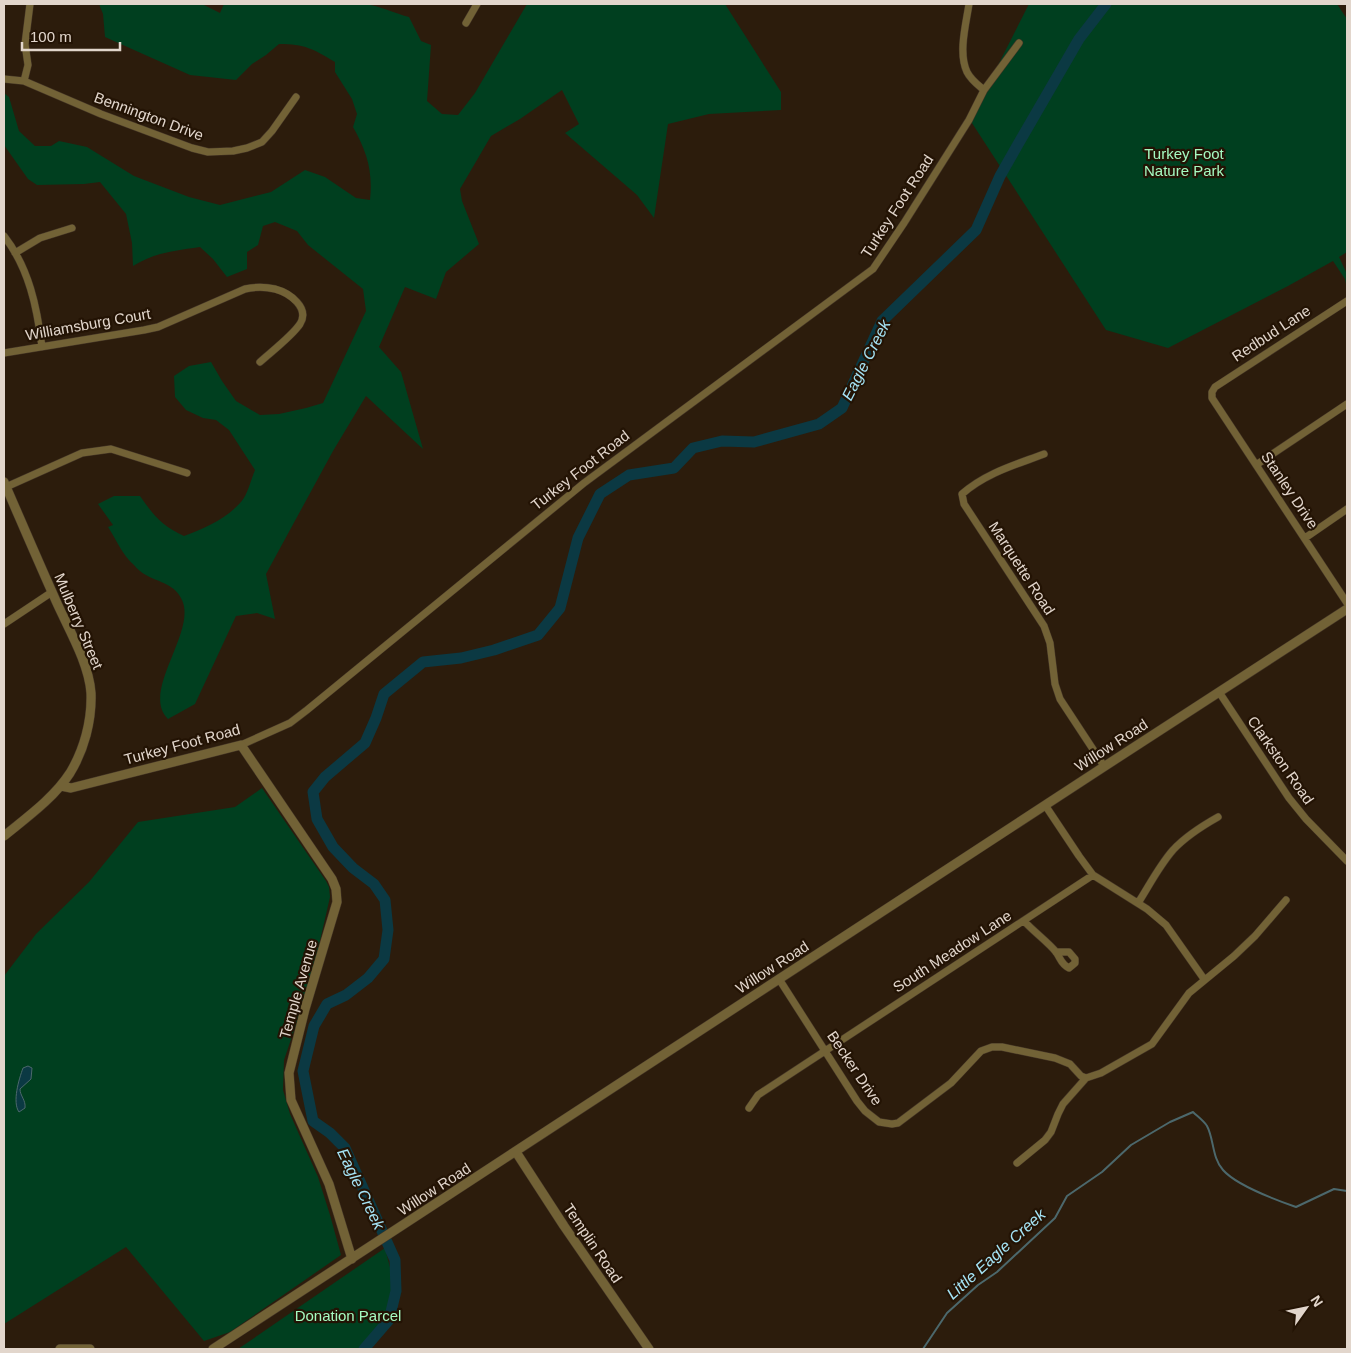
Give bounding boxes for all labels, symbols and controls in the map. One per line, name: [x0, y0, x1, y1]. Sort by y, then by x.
scale bar: [22, 20, 120, 52]
text: 100 m: [30, 28, 72, 45]
street label: Bennington Drive: [92, 88, 206, 144]
park label: Turkey Foot Nature Park: [1144, 145, 1225, 179]
street label: Turkey Foot Road: [857, 151, 937, 261]
street label: Redbud Lane: [1229, 301, 1313, 365]
street label: Williamsburg Court: [24, 304, 153, 343]
water label: Eagle Creek: [838, 316, 894, 403]
street label: Turkey Foot Road: [528, 427, 632, 513]
street label: Stanley Drive: [1258, 448, 1322, 532]
street label: Marquette Road: [986, 518, 1058, 618]
street label: Mulberry Street: [51, 570, 107, 672]
street label: Clarkston Road: [1244, 713, 1318, 807]
street label: Willow Road: [1071, 715, 1151, 775]
street label: Turkey Foot Road: [122, 720, 242, 768]
street label: South Meadow Lane: [890, 906, 1014, 996]
street label: Temple Avenue: [276, 937, 320, 1041]
street label: Willow Road: [732, 937, 812, 997]
street label: Becker Drive: [824, 1028, 886, 1108]
water label: Eagle Creek: [334, 1146, 388, 1233]
street label: Willow Road: [394, 1159, 474, 1219]
street label: Templin Road: [560, 1200, 626, 1286]
water label: Little Eagle Creek: [943, 1205, 1049, 1303]
north arrow: [1281, 1283, 1331, 1333]
text: N: [1307, 1292, 1326, 1310]
park label: Donation Parcel: [295, 1307, 401, 1324]

